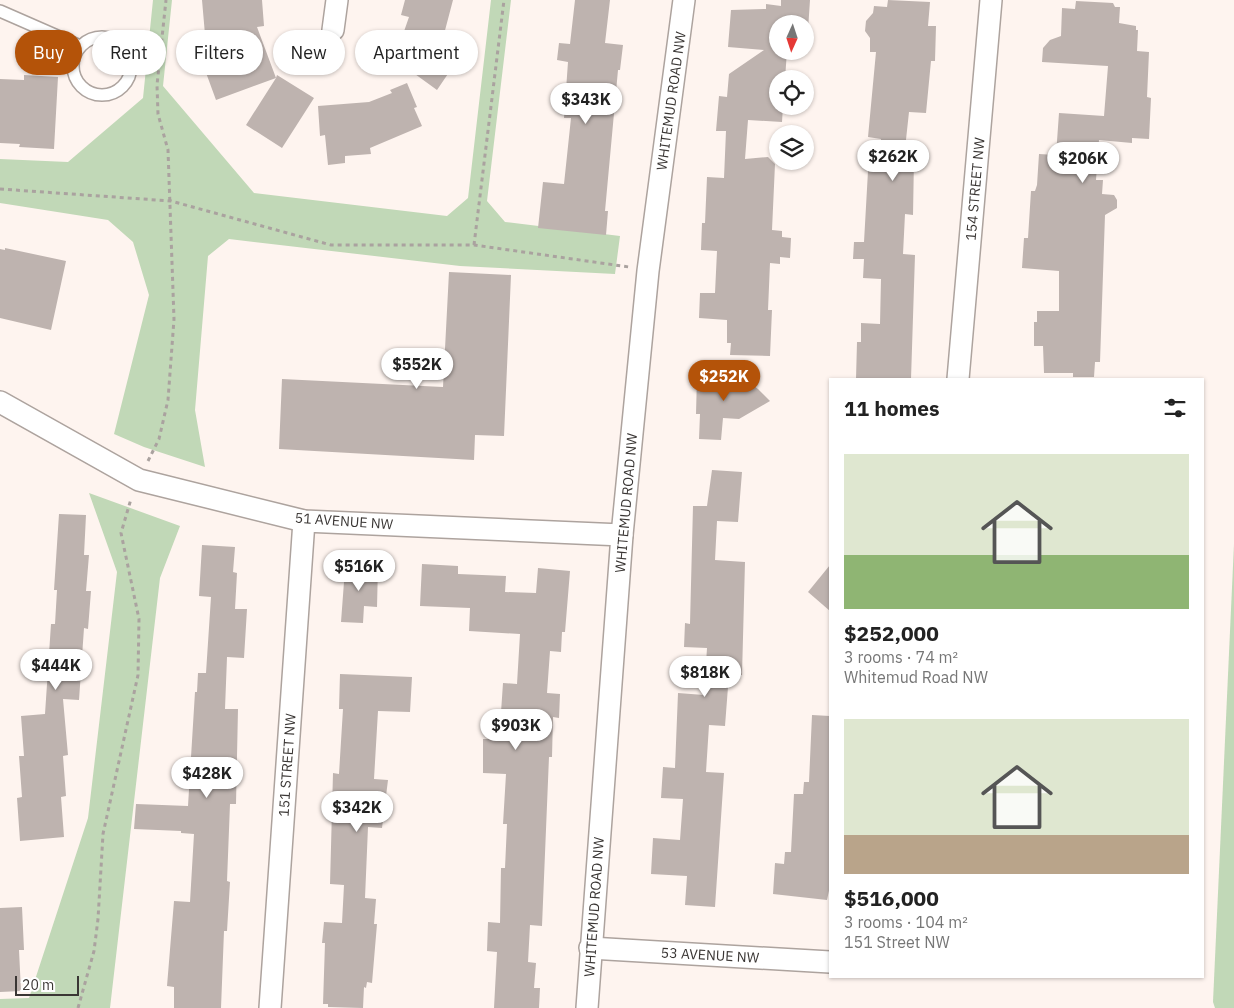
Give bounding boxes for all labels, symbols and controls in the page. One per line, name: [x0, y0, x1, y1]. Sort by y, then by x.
north arrow: [769, 15, 814, 60]
map controls: [769, 15, 814, 170]
chip: Buy: [15, 30, 82, 75]
chip: Rent: [92, 30, 166, 75]
chip: Filters: [176, 30, 263, 75]
chip: New: [273, 30, 345, 75]
chip: Apartment: [355, 30, 478, 75]
street label: WHITEMUD ROAD NW: [652, 30, 690, 172]
button: locate: [769, 70, 814, 115]
pin: $343K: [551, 82, 621, 125]
text: $343K: [561, 89, 611, 109]
button: layers: [769, 125, 814, 170]
street label: 154 STREET NW: [962, 136, 989, 241]
pin: $262K: [858, 140, 928, 182]
pin: $206K: [1048, 142, 1118, 184]
text: $262K: [868, 146, 918, 166]
text: $206K: [1058, 148, 1108, 168]
pin: $552K: [382, 348, 452, 390]
text: $552K: [392, 354, 442, 374]
pin: $252K: [689, 360, 759, 402]
text: $252K: [699, 366, 749, 386]
text: 11 homes: [844, 394, 940, 422]
icon: filters: [1161, 394, 1189, 422]
street label: WHITEMUD ROAD NW: [611, 432, 641, 574]
icon: home: [972, 487, 1062, 577]
street label: 51 AVENUE NW: [294, 509, 394, 533]
pin: $516K: [324, 550, 394, 592]
text: $516K: [334, 556, 384, 576]
text: $252,000: [844, 619, 939, 647]
text: 3 rooms · 74 m²: [844, 647, 958, 667]
pin: $444K: [21, 648, 91, 691]
text: $444K: [31, 655, 81, 675]
pin: $818K: [670, 656, 740, 698]
text: $818K: [680, 662, 730, 682]
text: Whitemud Road NW: [844, 667, 988, 687]
pin: $903K: [481, 708, 551, 751]
street label: 151 STREET NW: [274, 712, 300, 817]
text: $903K: [491, 715, 541, 735]
icon: home: [972, 752, 1062, 842]
pin: $428K: [172, 756, 242, 799]
text: $428K: [182, 763, 232, 783]
pin: $342K: [322, 790, 392, 833]
text: $342K: [332, 797, 382, 817]
street label: WHITEMUD ROAD NW: [580, 836, 608, 978]
text: $516,000: [844, 884, 939, 912]
text: 3 rooms · 104 m²: [844, 912, 968, 932]
text: 151 Street NW: [844, 932, 950, 952]
street label: 53 AVENUE NW: [660, 943, 760, 967]
scale bar: [15, 973, 79, 996]
text: 20 m: [22, 976, 54, 994]

